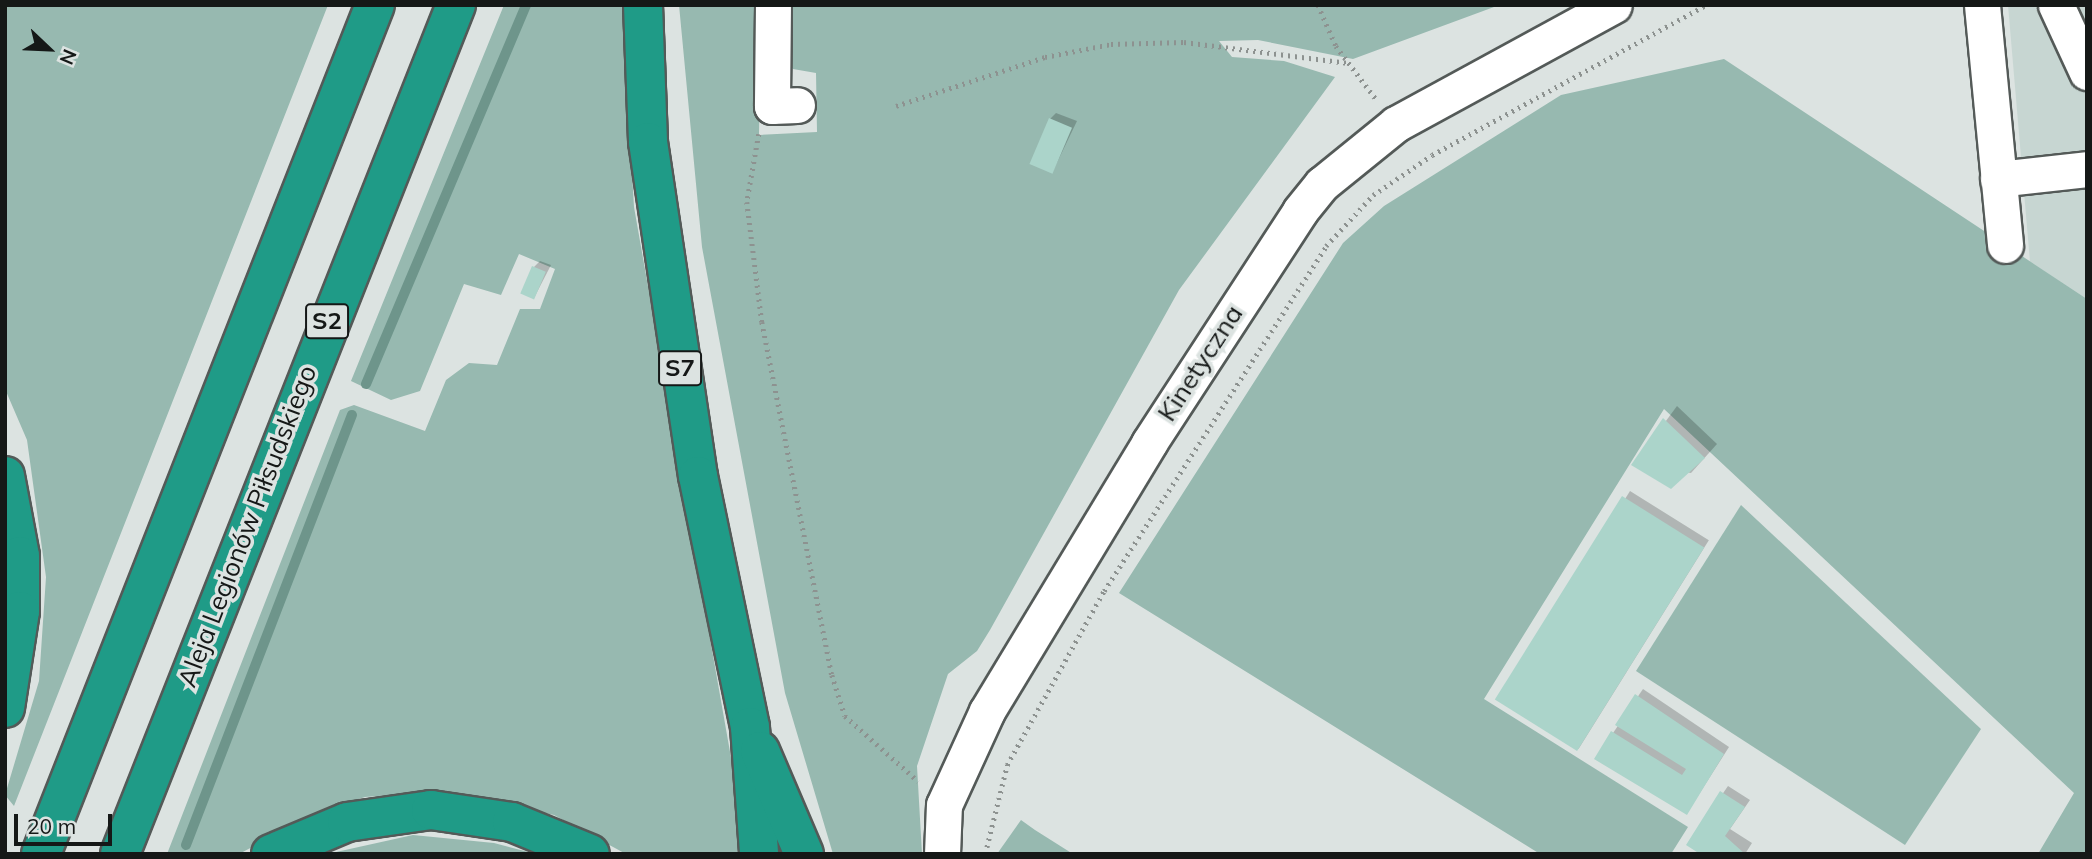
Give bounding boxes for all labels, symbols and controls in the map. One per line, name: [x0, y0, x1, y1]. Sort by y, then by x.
north arrow: [14, 14, 84, 84]
text: N: [54, 46, 82, 68]
street label: Kinetyczna: [1151, 299, 1249, 427]
road number: S2: [304, 300, 350, 342]
road number: S7: [657, 348, 703, 388]
street label: Aleja Legionów Piłsudskiego: [171, 361, 323, 691]
scale bar: [18, 800, 116, 844]
text: 20 m: [27, 813, 76, 839]

